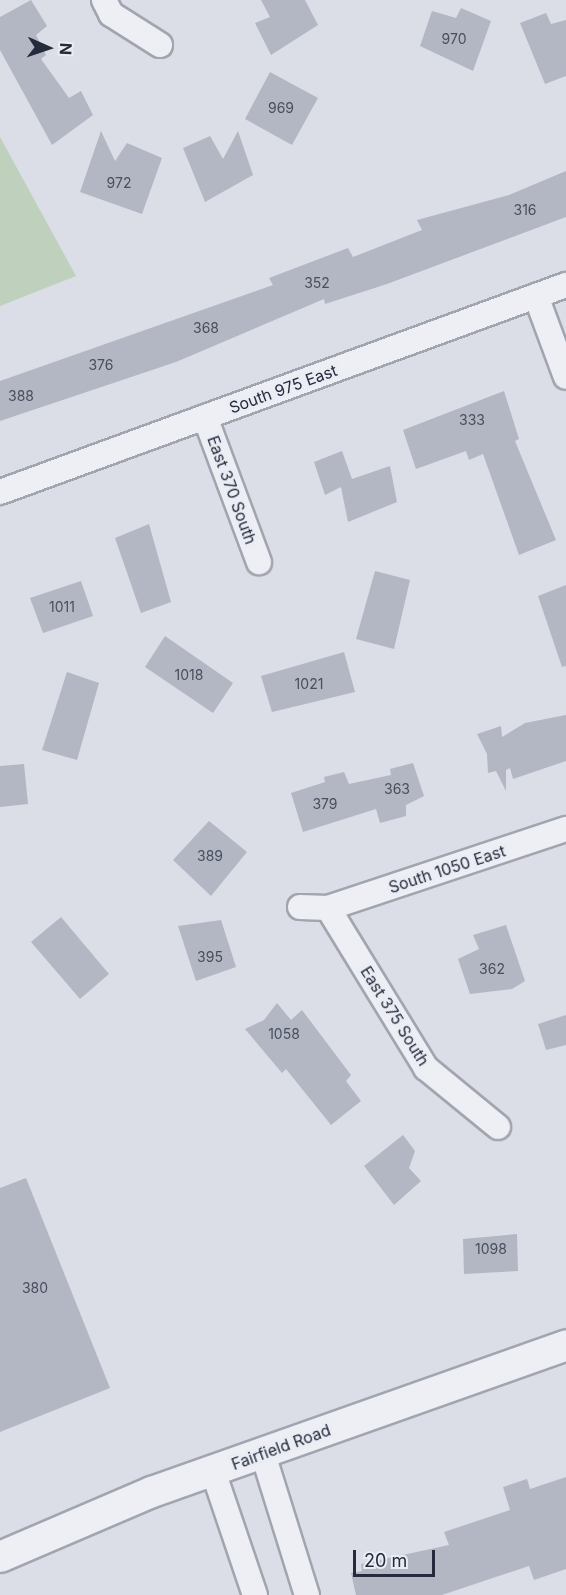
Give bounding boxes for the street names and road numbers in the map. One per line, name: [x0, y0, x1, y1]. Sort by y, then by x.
street label: South 975 East: [226, 361, 340, 417]
street label: East 370 South: [203, 433, 261, 547]
street label: South 1050 East: [386, 841, 508, 897]
street label: East 375 South: [357, 963, 433, 1069]
street label: Fairfield Road: [229, 1420, 333, 1474]

